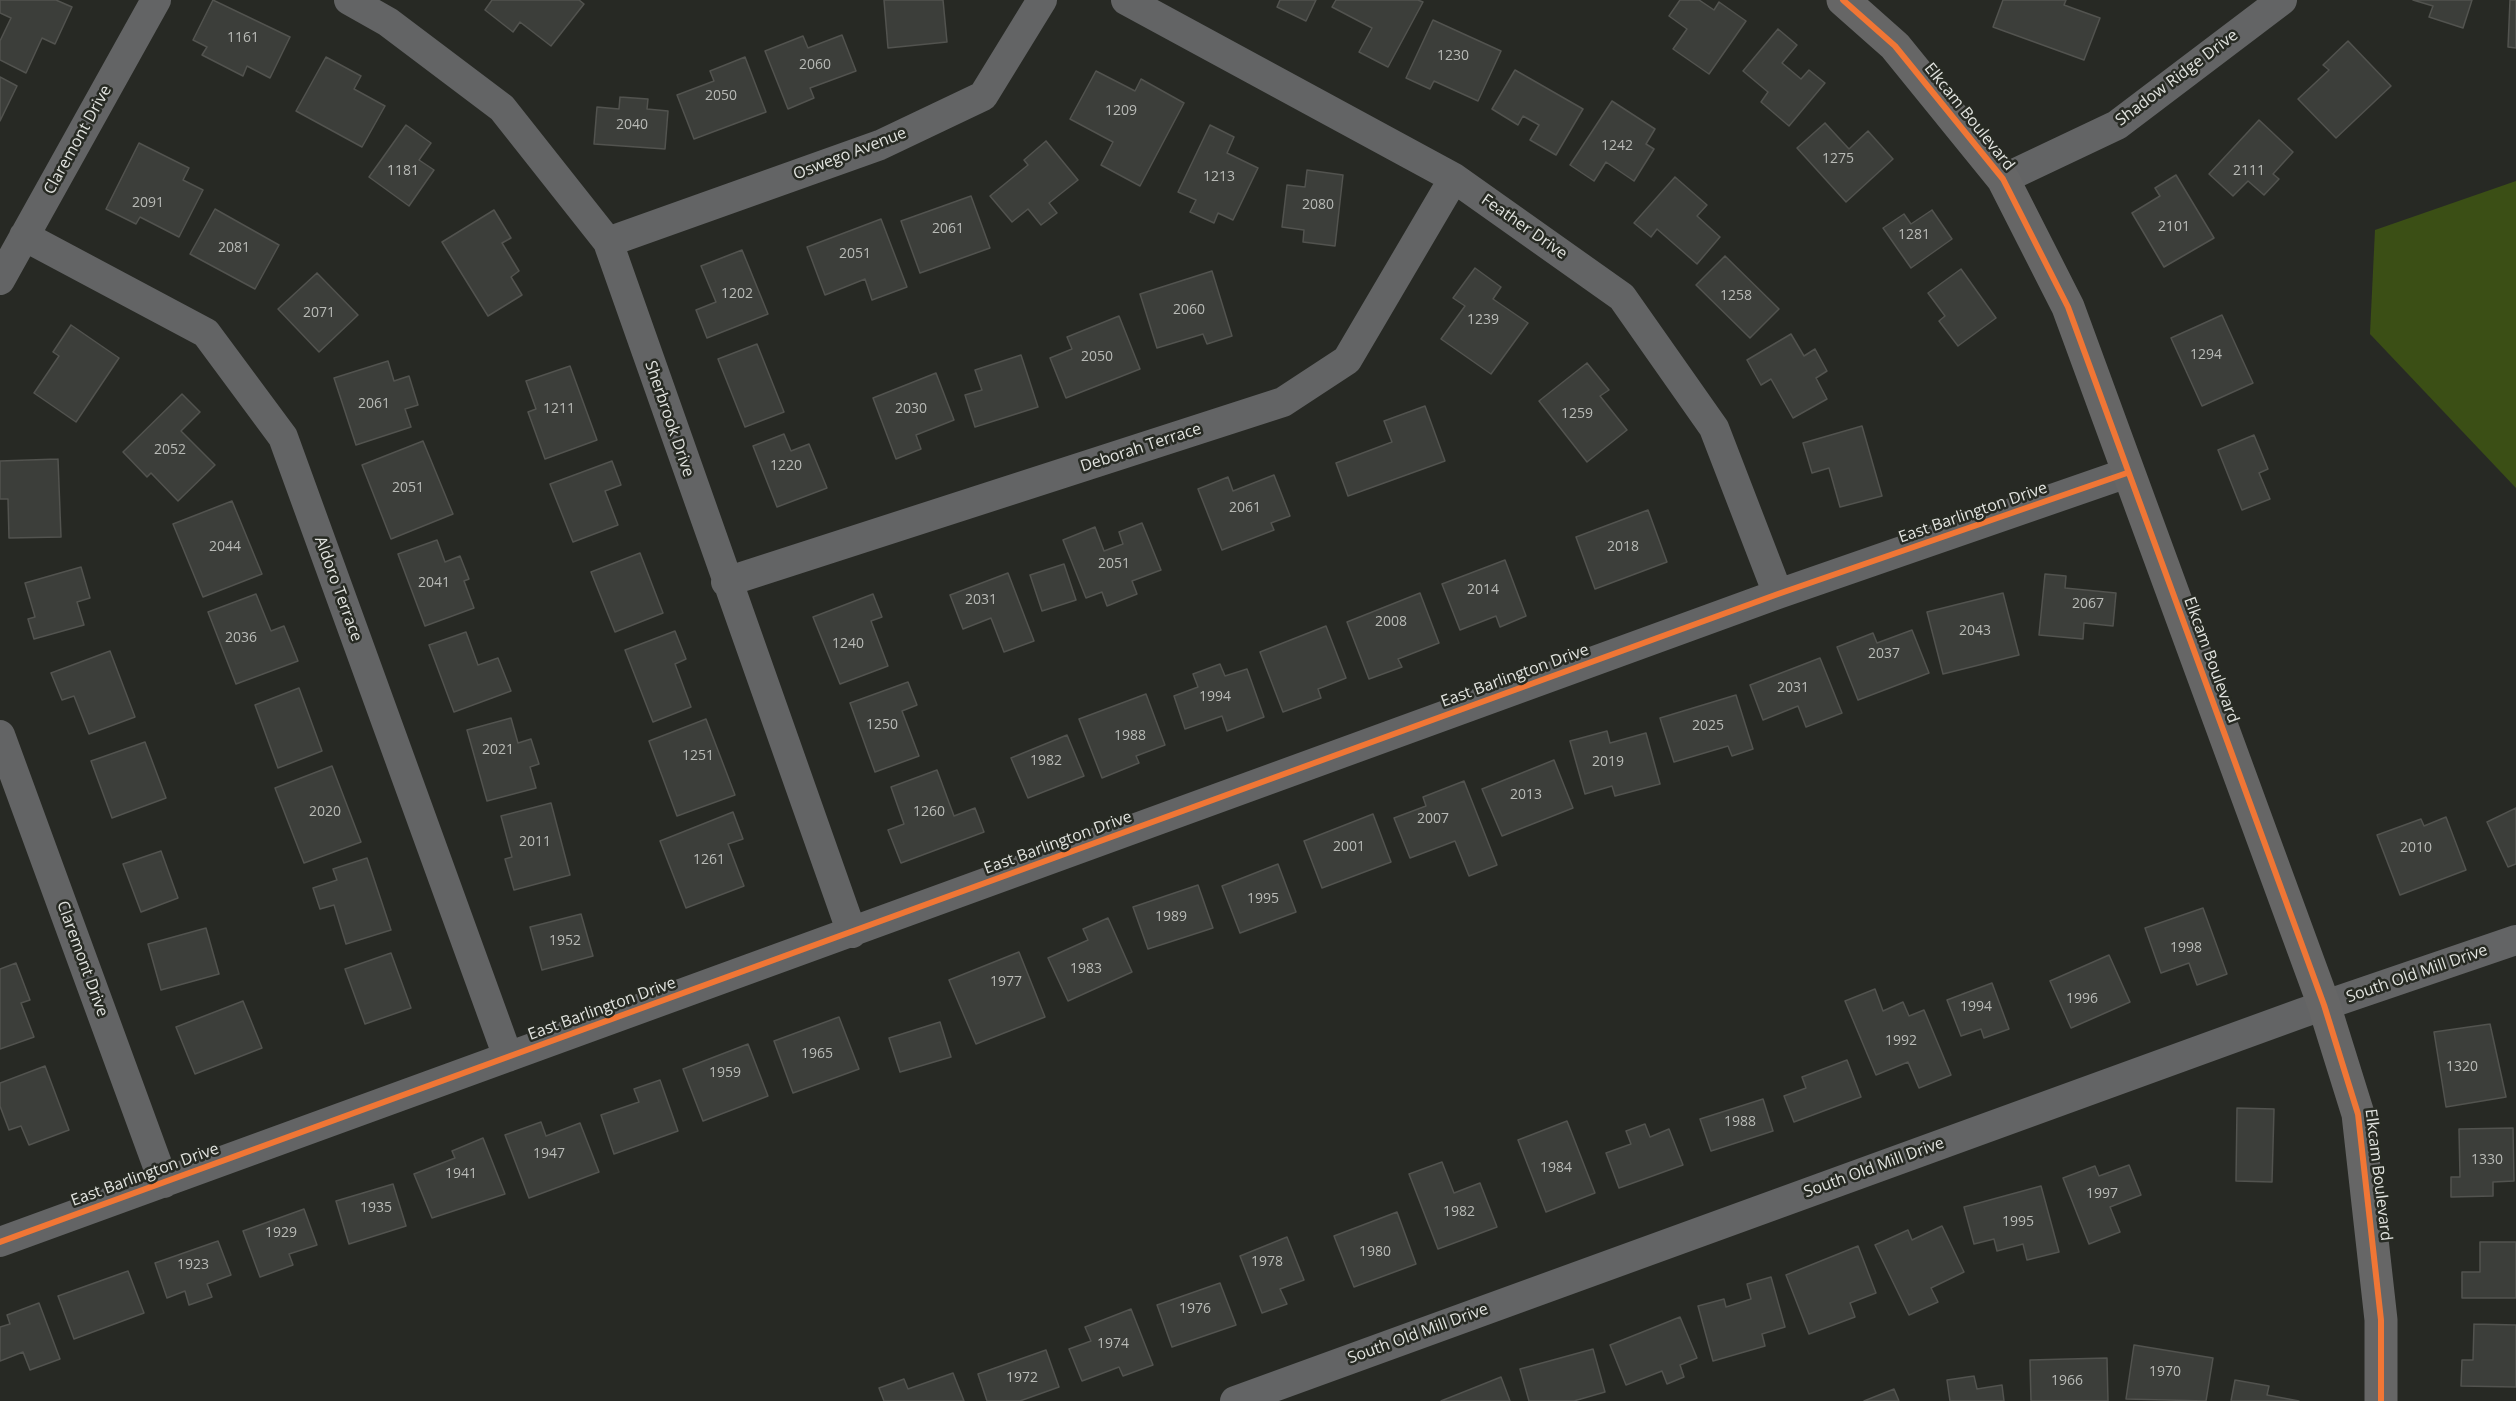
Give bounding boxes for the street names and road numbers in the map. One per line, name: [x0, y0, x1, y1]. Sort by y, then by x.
street label: Shadow Ridge Drive: [2112, 26, 2242, 130]
street label: Elkcam Boulevard: [1920, 59, 2018, 175]
street label: Claremont Drive: [40, 82, 116, 198]
street label: Oswego Avenue: [791, 124, 909, 184]
street label: Feather Drive: [1477, 190, 1571, 264]
street label: Sherbrook Drive: [640, 358, 698, 480]
street label: Deborah Terrace: [1078, 419, 1204, 477]
street label: East Barlington Drive: [1896, 479, 2050, 547]
street label: Aldoro Terrace: [310, 534, 366, 644]
street label: Elkcam Boulevard: [2179, 594, 2243, 726]
street label: East Barlington Drive: [1438, 640, 1592, 712]
street label: East Barlington Drive: [981, 807, 1135, 879]
street label: Claremont Drive: [52, 898, 112, 1020]
street label: South Old Mill Drive: [2344, 941, 2490, 1007]
street label: East Barlington Drive: [525, 973, 679, 1045]
street label: Elkcam Boulevard: [2360, 1108, 2396, 1242]
street label: South Old Mill Drive: [1801, 1134, 1947, 1202]
street label: East Barlington Drive: [68, 1139, 222, 1211]
street label: South Old Mill Drive: [1345, 1300, 1491, 1368]

